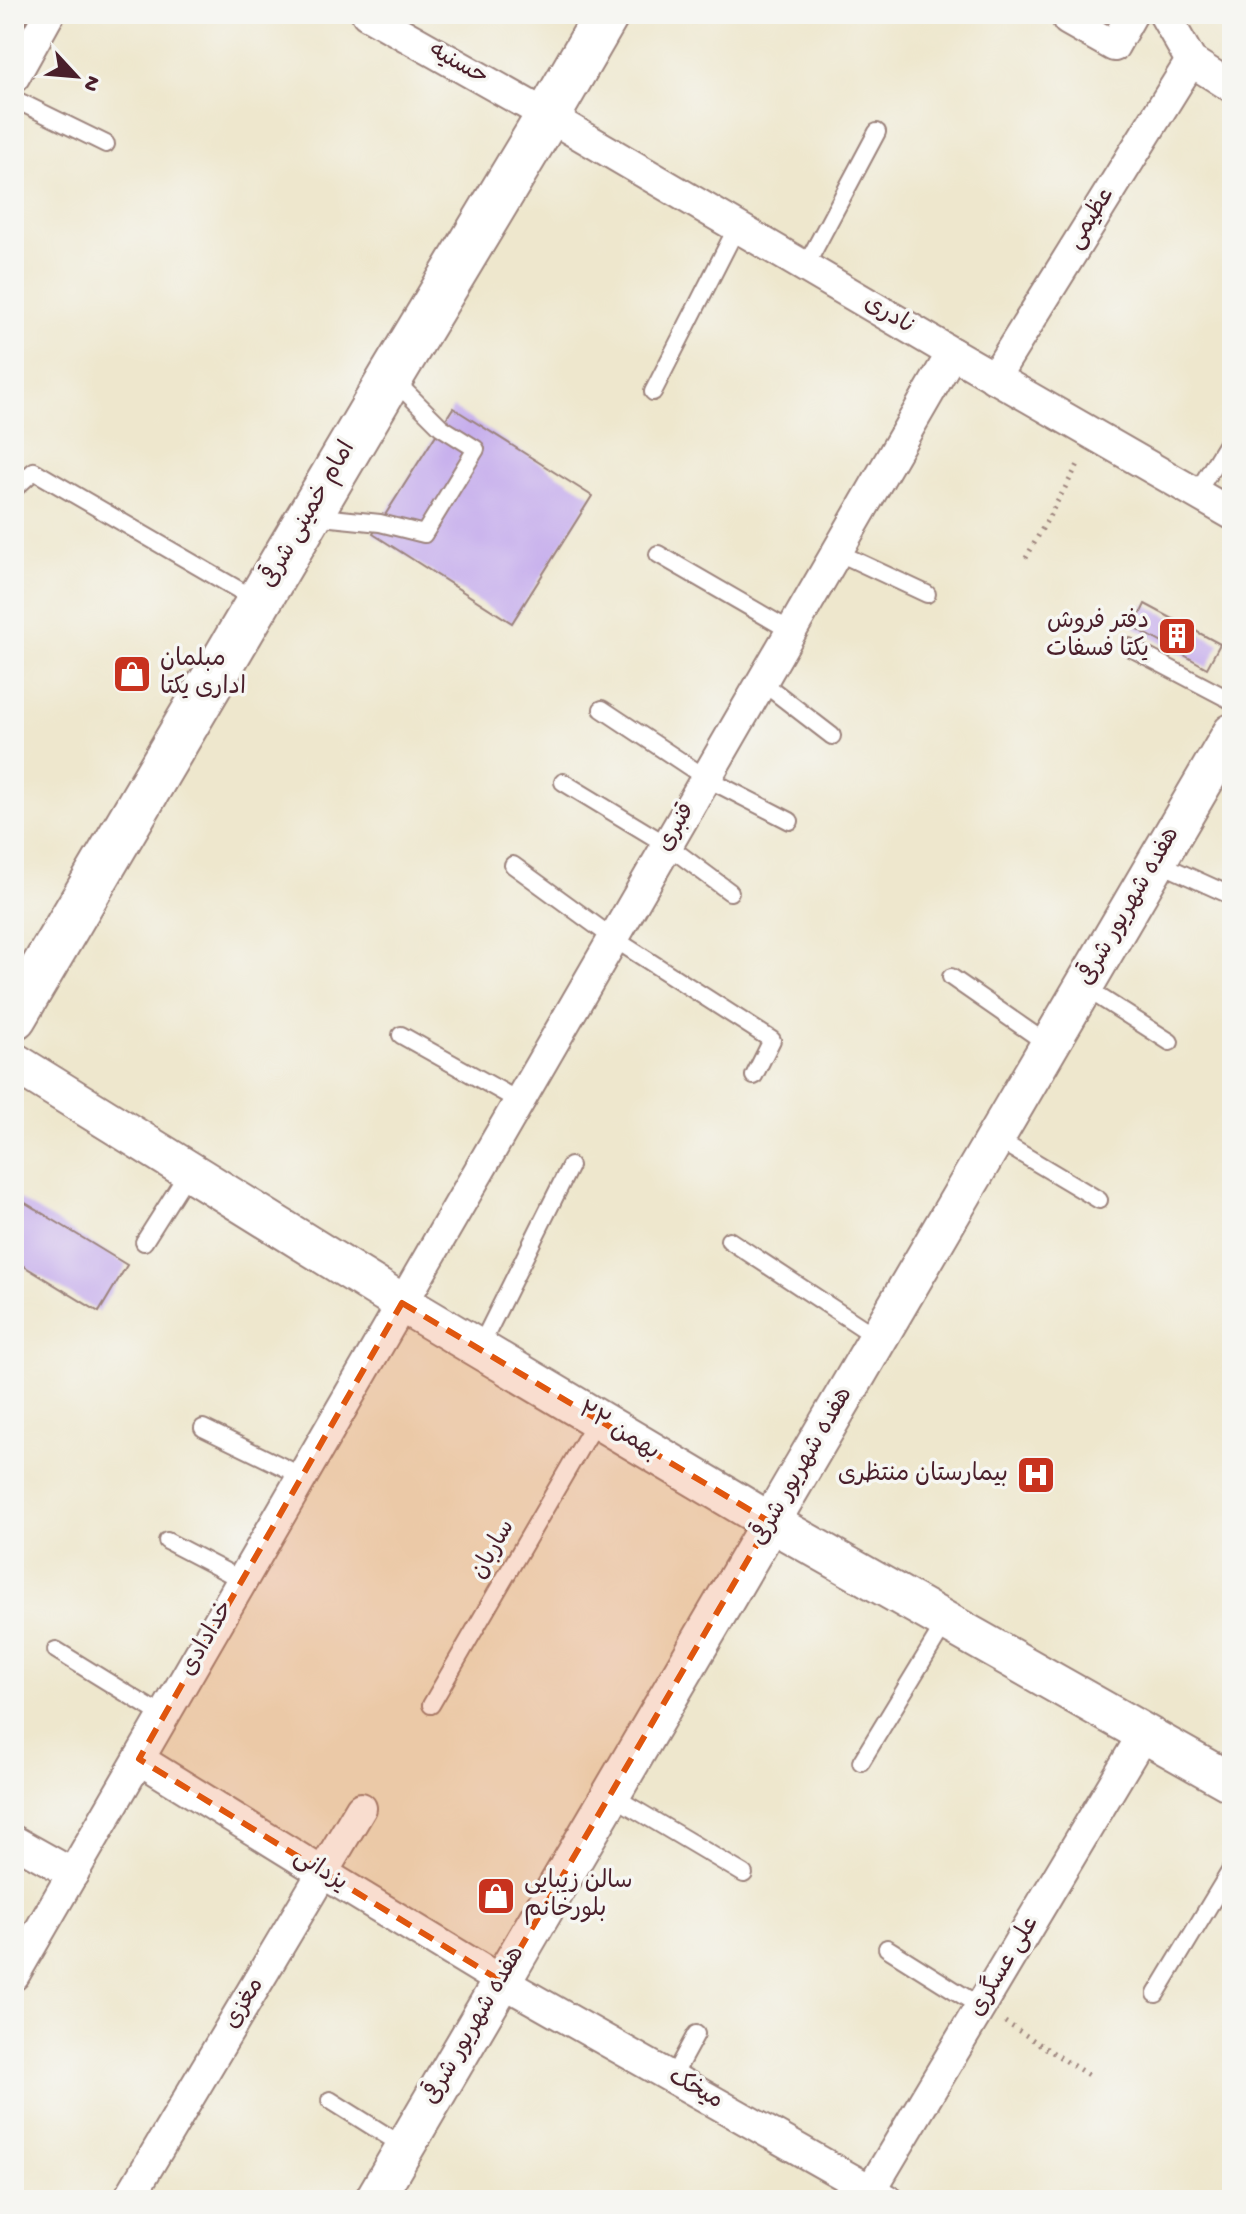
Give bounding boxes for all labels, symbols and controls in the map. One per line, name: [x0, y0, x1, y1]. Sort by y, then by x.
north arrow: [36, 36, 116, 116]
street label: حسنیه: [423, 37, 493, 93]
text: N: [76, 71, 105, 95]
street label: عظیمی: [1062, 183, 1122, 255]
street label: نادری: [858, 290, 920, 342]
street label: امام خمینی شرقی: [252, 434, 363, 594]
place label: دفتر فروش یکتا فسفات: [1046, 608, 1149, 665]
building icon: دفتر فروش یکتا فسفات: [1156, 615, 1198, 657]
place label: مبلمان اداری یکتا: [160, 646, 246, 703]
shop icon: مبلمان اداری یکتا: [111, 653, 153, 695]
street label: قنبری: [652, 798, 702, 858]
street label: هفده شهریور شرقی: [1069, 820, 1187, 992]
street label: هفده شهریور شرقی: [742, 1380, 860, 1552]
street label: ۲۲ بهمن: [572, 1396, 664, 1468]
hospital icon: بیمارستان منتظری: [1015, 1454, 1057, 1496]
place label: بیمارستان منتظری: [838, 1461, 1008, 1490]
street label: ساربان: [465, 1515, 523, 1585]
street label: خدادادی: [175, 1596, 241, 1682]
street label: یزدانی: [288, 1843, 352, 1899]
place label: سالن زیبایی بلورخانم: [524, 1868, 633, 1925]
shop icon: سالن زیبایی بلورخانم: [475, 1875, 517, 1917]
street label: علی عسگری: [961, 1910, 1046, 2023]
street label: هفده شهریور شرقی: [414, 1939, 532, 2111]
street label: مغزی: [218, 1973, 272, 2035]
street label: میخک: [663, 2063, 727, 2117]

